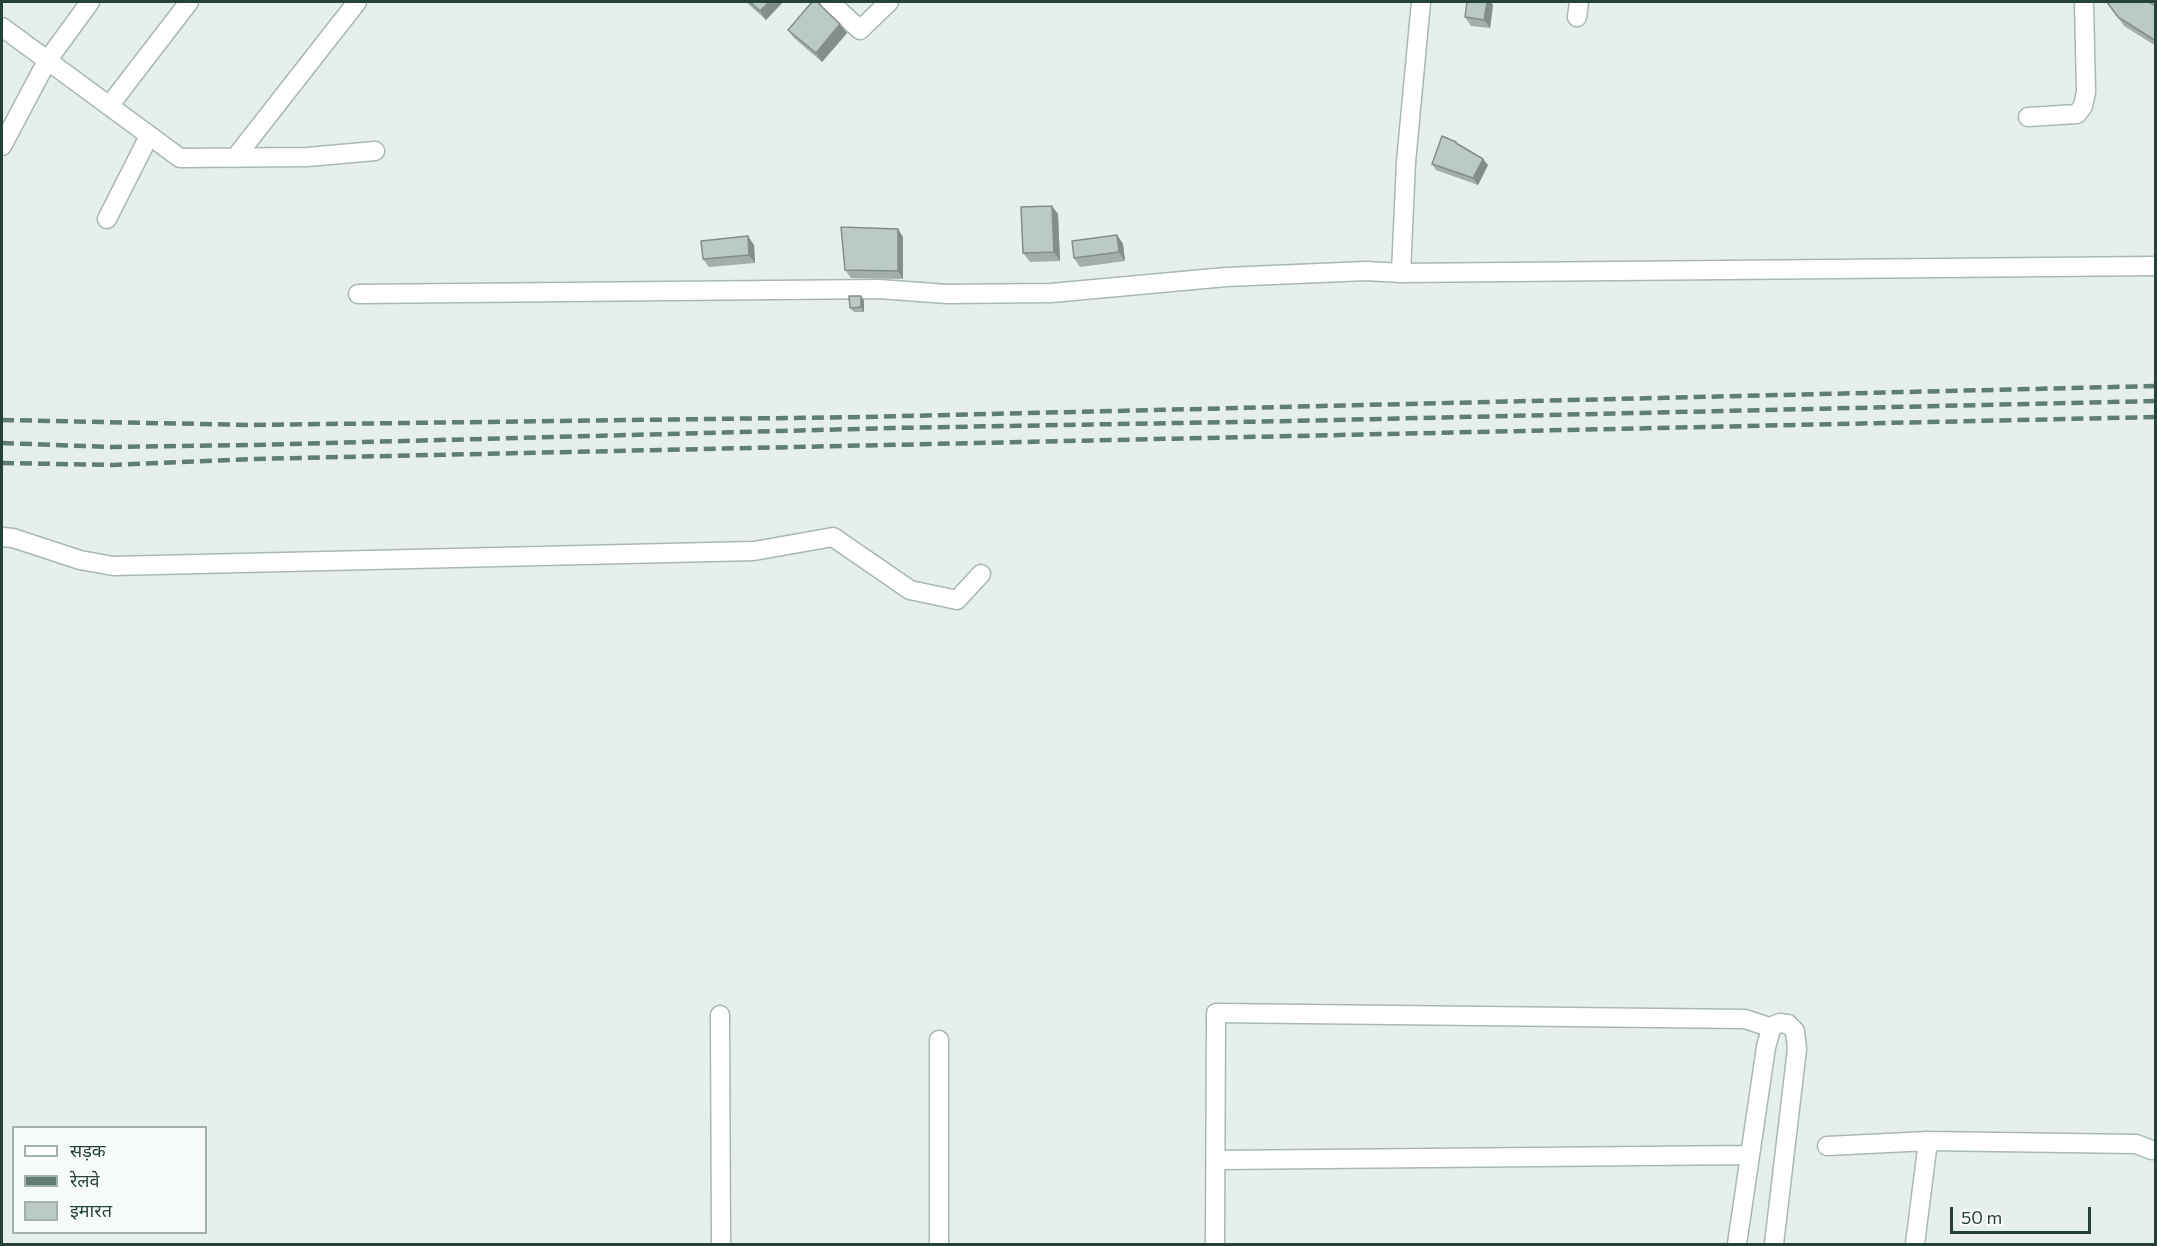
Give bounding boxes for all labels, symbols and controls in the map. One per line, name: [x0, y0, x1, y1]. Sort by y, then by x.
legend: [12, 1126, 207, 1234]
text: सड़क: [70, 1139, 106, 1161]
text: रेलवे: [70, 1169, 100, 1191]
scale bar: [1953, 1195, 2094, 1233]
text: इमारत: [70, 1199, 112, 1221]
text: 50 m: [1961, 1206, 2002, 1228]

